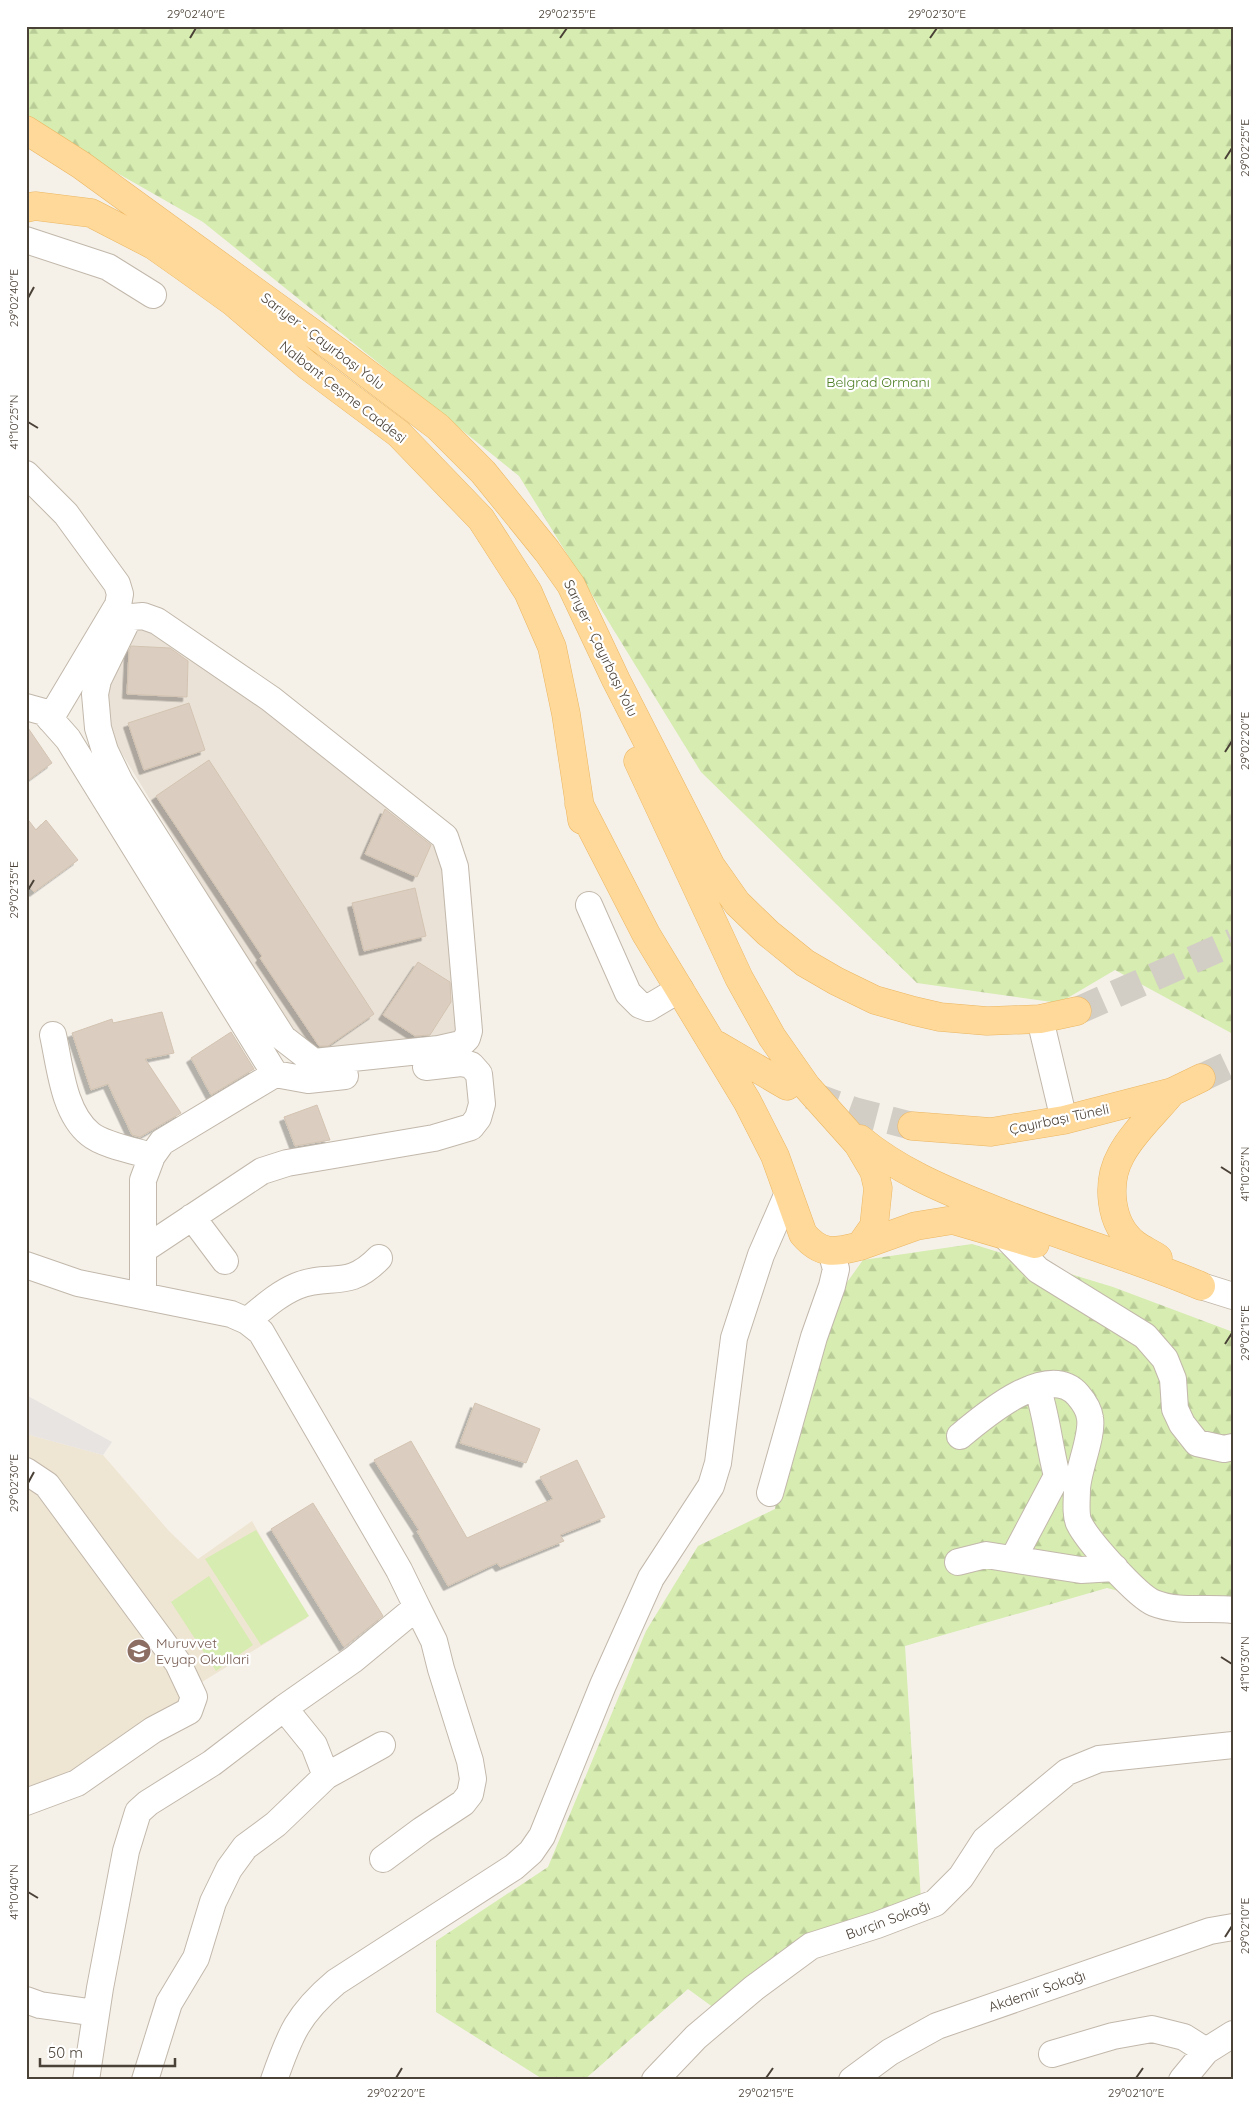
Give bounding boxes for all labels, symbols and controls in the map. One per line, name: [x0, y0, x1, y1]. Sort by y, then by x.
text: 29°02'40"E: [167, 6, 225, 21]
text: 29°02'35"E: [538, 6, 596, 21]
text: 29°02'30"E: [908, 6, 966, 21]
text: 29°02'25"E: [1237, 119, 1252, 177]
text: 29°02'40"E: [6, 269, 21, 327]
street label: Sarıyer - Çayırbaşı Yolu: [258, 289, 388, 393]
street label: Nalbant Çeşme Caddesi: [276, 337, 410, 447]
park label: Belgrad Ormanı: [826, 373, 930, 391]
text: 41°10'25"N: [6, 394, 21, 450]
street label: Sarıyer - Çayırbaşı Yolu: [560, 577, 642, 719]
text: 29°02'20"E: [1237, 712, 1252, 770]
text: 29°02'35"E: [6, 861, 21, 919]
street label: Çayırbaşı Tüneli: [1008, 1100, 1110, 1138]
text: 41°10'25"N: [1237, 1146, 1252, 1202]
text: 29°02'15"E: [1237, 1305, 1252, 1361]
text: 29°02'30"E: [6, 1454, 21, 1512]
place label: Muruvvet Evyap Okullari: [156, 1634, 249, 1668]
text: 41°10'30"N: [1237, 1636, 1252, 1692]
school or university icon: Muruvvet Evyap Okullari: [126, 1638, 152, 1664]
text: 41°10'40"N: [6, 1864, 21, 1920]
street label: Burçin Sokağı: [843, 1896, 933, 1944]
text: 29°02'10"E: [1237, 1898, 1252, 1954]
street label: Akdemir Sokağı: [986, 1966, 1088, 2016]
scale bar: [40, 2036, 175, 2068]
text: 50 m: [48, 2043, 83, 2062]
text: 29°02'20"E: [367, 2085, 425, 2100]
text: 29°02'15"E: [738, 2085, 794, 2100]
text: 29°02'10"E: [1108, 2085, 1164, 2100]

